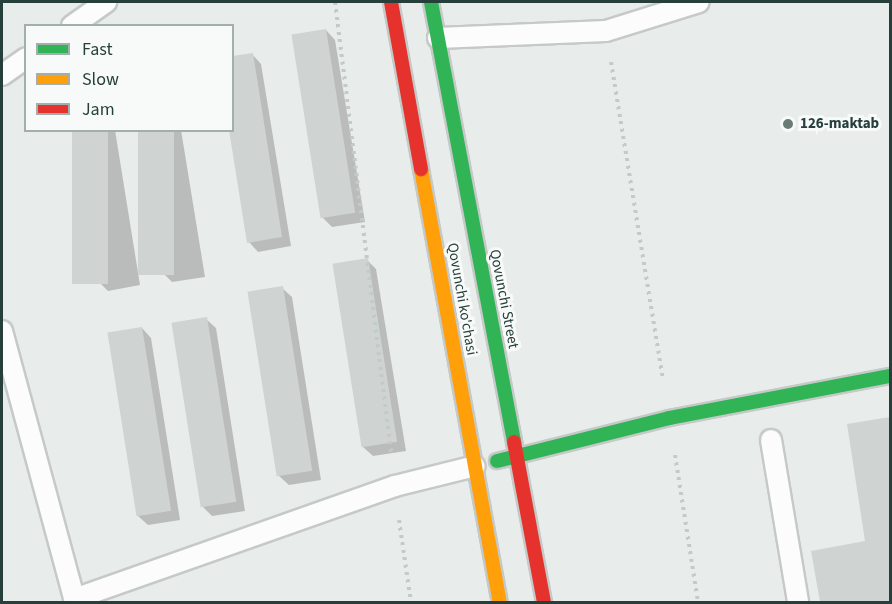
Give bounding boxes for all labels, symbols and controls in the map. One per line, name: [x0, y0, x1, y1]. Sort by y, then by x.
legend: [24, 24, 234, 132]
text: Fast: [82, 37, 113, 62]
text: Slow: [82, 67, 119, 92]
text: Jam: [82, 97, 115, 122]
place label: 126-maktab: [800, 115, 879, 133]
marker: 126-maktab: [781, 117, 795, 131]
street label: Qovunchi ko'chasi: [443, 241, 481, 357]
street label: Qovunchi Street: [486, 248, 522, 350]

